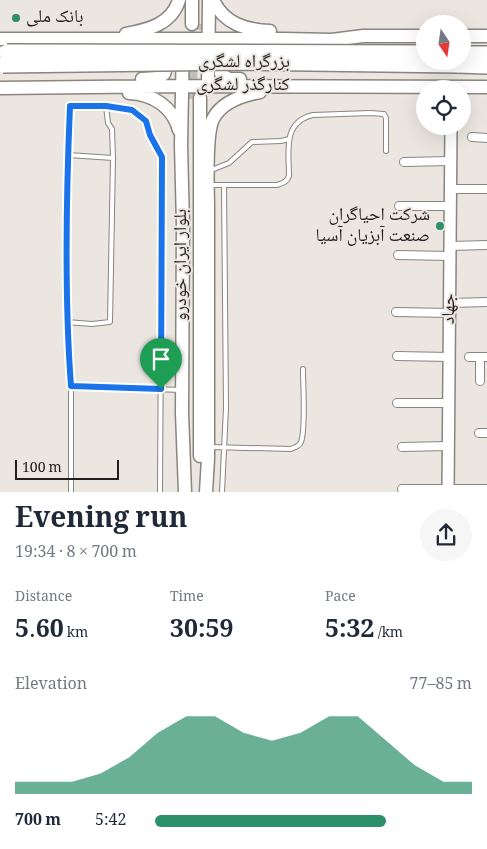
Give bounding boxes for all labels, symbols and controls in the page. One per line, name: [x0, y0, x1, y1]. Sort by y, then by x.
place label: بانک ملی: [26, 3, 83, 33]
marker: بانک ملی: [10, 12, 22, 24]
north arrow: [416, 15, 471, 70]
map controls: [416, 15, 471, 135]
street label: بزرگراه لشگری: [198, 48, 290, 78]
street label: کنارگذر لشگری: [196, 71, 290, 101]
button: locate: [416, 80, 471, 135]
place label: شرکت احیاگران صنعت آبزیان آسیا: [316, 201, 430, 252]
street label: بلوار ایران خودرو: [167, 209, 197, 321]
marker: شرکت احیاگران صنعت آبزیان آسیا: [434, 220, 446, 232]
street label: جهاد: [435, 294, 465, 324]
pin: [140, 338, 182, 389]
icon: arrive: [147, 345, 175, 373]
scale bar: [15, 457, 119, 480]
text: 100 m: [22, 457, 62, 481]
text: Evening run: [15, 497, 187, 545]
button: share: [420, 509, 472, 561]
text: 19:34 · 8 × 700 m: [15, 540, 137, 567]
text: Distance: [15, 586, 72, 610]
text: Time: [170, 586, 204, 610]
text: Pace: [325, 586, 356, 610]
text: 5.60: [15, 610, 64, 653]
text: 30:59: [170, 610, 234, 653]
text: 5:32: [325, 610, 375, 653]
text: km: [64, 622, 88, 646]
text: /km: [375, 622, 403, 646]
text: Elevation: [15, 672, 87, 699]
text: 77–85 m: [410, 672, 472, 699]
text: 700 m: [15, 808, 61, 835]
text: 5:42: [95, 808, 126, 835]

